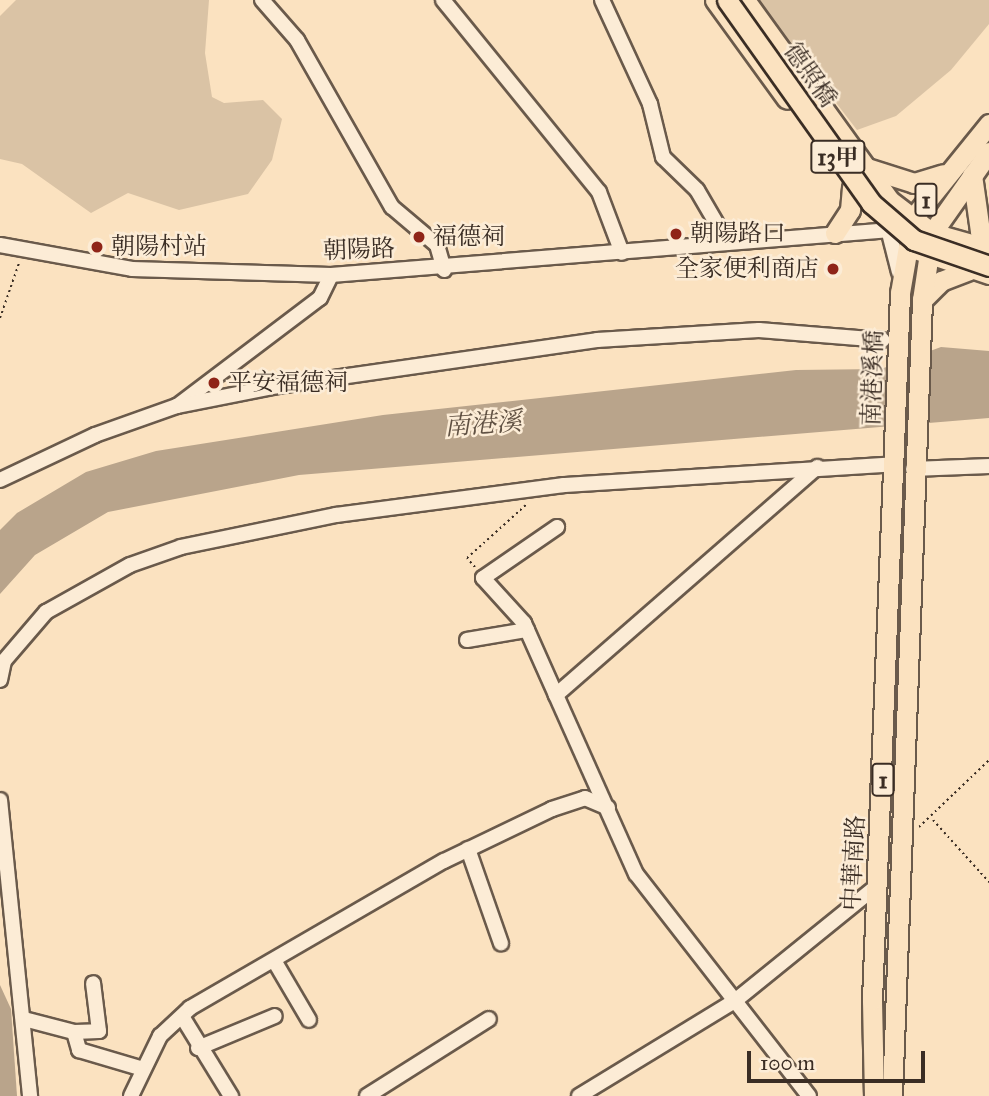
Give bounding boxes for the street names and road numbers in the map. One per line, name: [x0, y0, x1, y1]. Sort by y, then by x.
street label: 德照橋: [778, 37, 842, 113]
road number: 13甲: [810, 138, 866, 176]
road number: 1: [914, 181, 938, 220]
street label: 朝陽路: [323, 234, 395, 266]
street label: 南港溪橋: [857, 330, 889, 426]
road number: 1: [871, 760, 895, 800]
street label: 中華南路: [837, 814, 871, 912]

